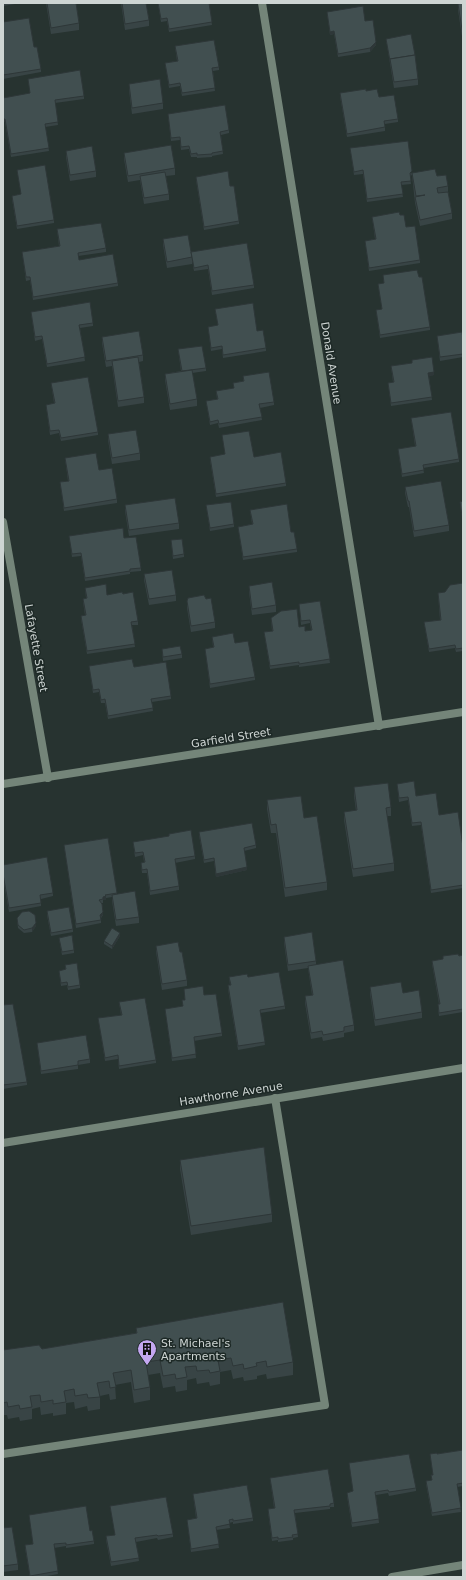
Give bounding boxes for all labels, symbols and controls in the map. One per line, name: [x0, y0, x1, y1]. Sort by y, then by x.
street label: Donald Avenue: [318, 321, 344, 405]
street label: Lafayette Street: [22, 603, 50, 694]
street label: Garfield Street: [190, 725, 272, 751]
street label: Hawthorne Avenue: [178, 1079, 284, 1109]
place label: St. Michael's Apartments: [161, 1337, 230, 1363]
building icon: St. Michael's Apartments: [136, 1338, 158, 1366]

